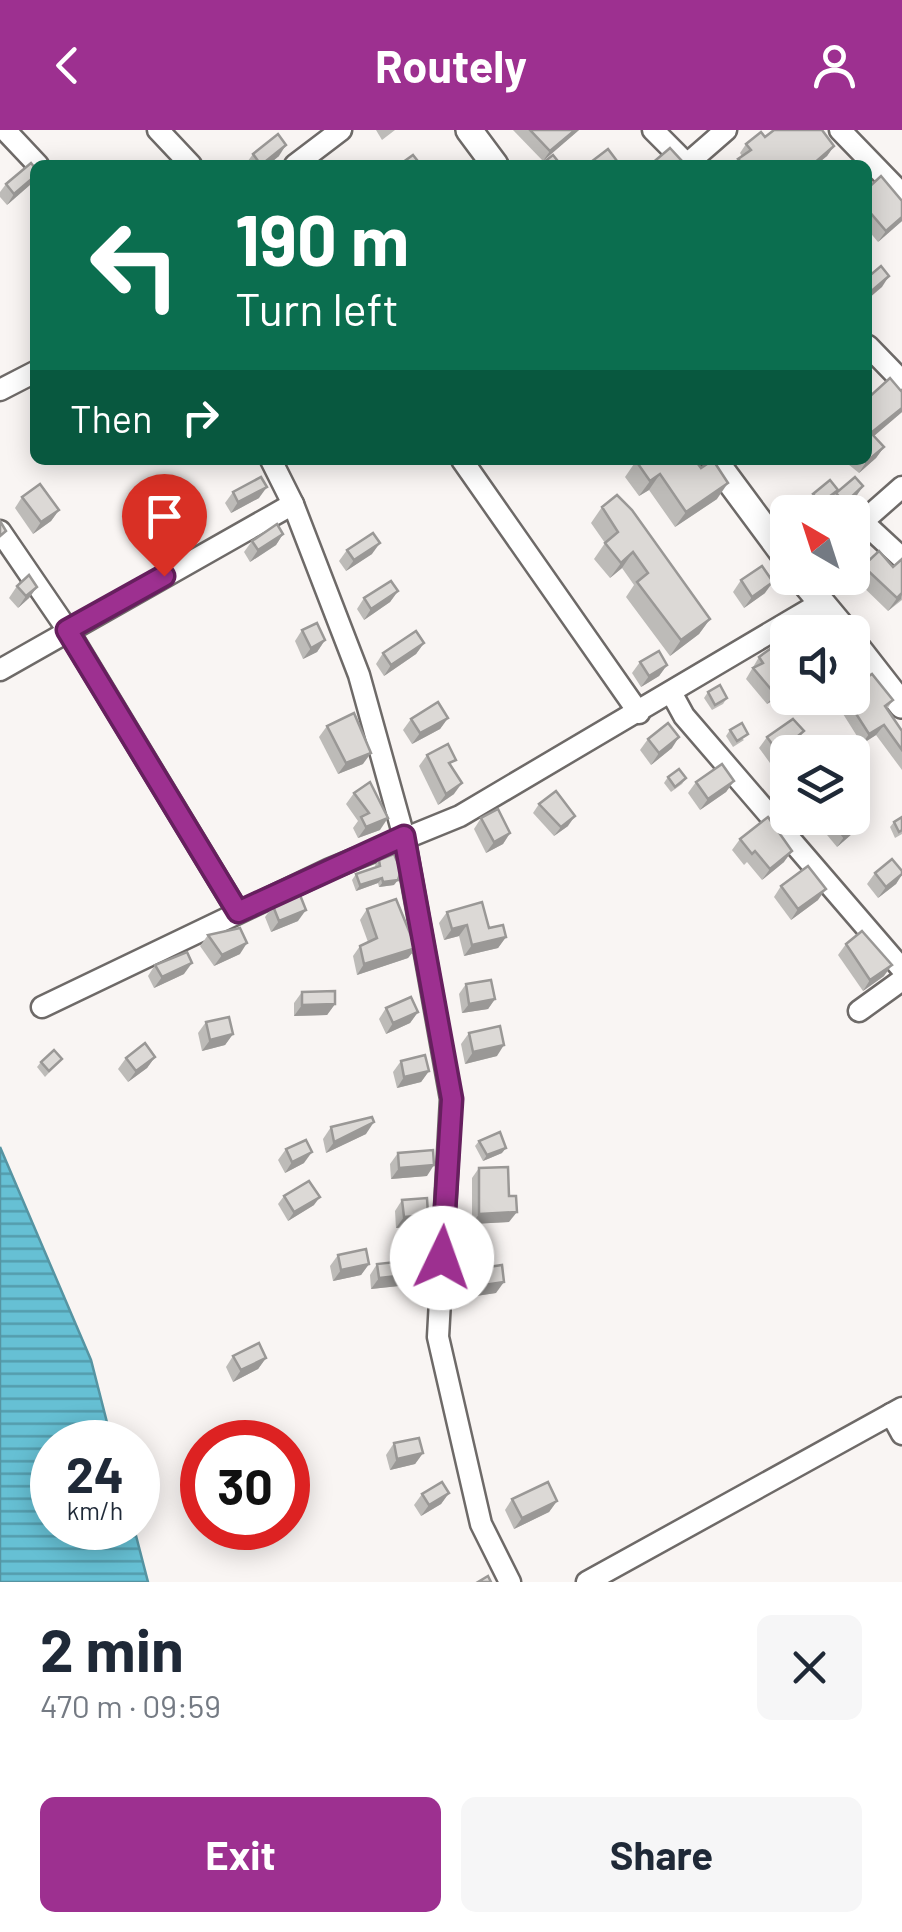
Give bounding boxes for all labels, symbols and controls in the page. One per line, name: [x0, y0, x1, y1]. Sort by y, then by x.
icon: back: [40, 38, 95, 93]
text: Routely: [375, 38, 527, 92]
icon: person: [807, 38, 862, 93]
text: 190 m: [235, 196, 409, 280]
icon: left: [70, 200, 200, 330]
text: Turn left: [235, 281, 399, 335]
icon: right: [173, 390, 228, 445]
text: Then: [70, 395, 153, 441]
pin: [122, 474, 207, 577]
icon: arrive: [137, 489, 192, 544]
north arrow: [770, 495, 870, 595]
map controls: [770, 495, 870, 835]
button: sound: [770, 615, 870, 715]
button: layers: [770, 735, 870, 835]
position arrow: [390, 1206, 494, 1310]
speed limit sign: 30: [180, 1420, 310, 1550]
text: 24: [66, 1443, 124, 1503]
text: km/h: [67, 1495, 123, 1525]
text: 2 min: [40, 1612, 184, 1684]
button: close: [757, 1615, 862, 1720]
text: 470 m · 09:59: [40, 1686, 221, 1724]
button: Exit: [40, 1797, 441, 1912]
button: Share: [461, 1797, 862, 1912]

